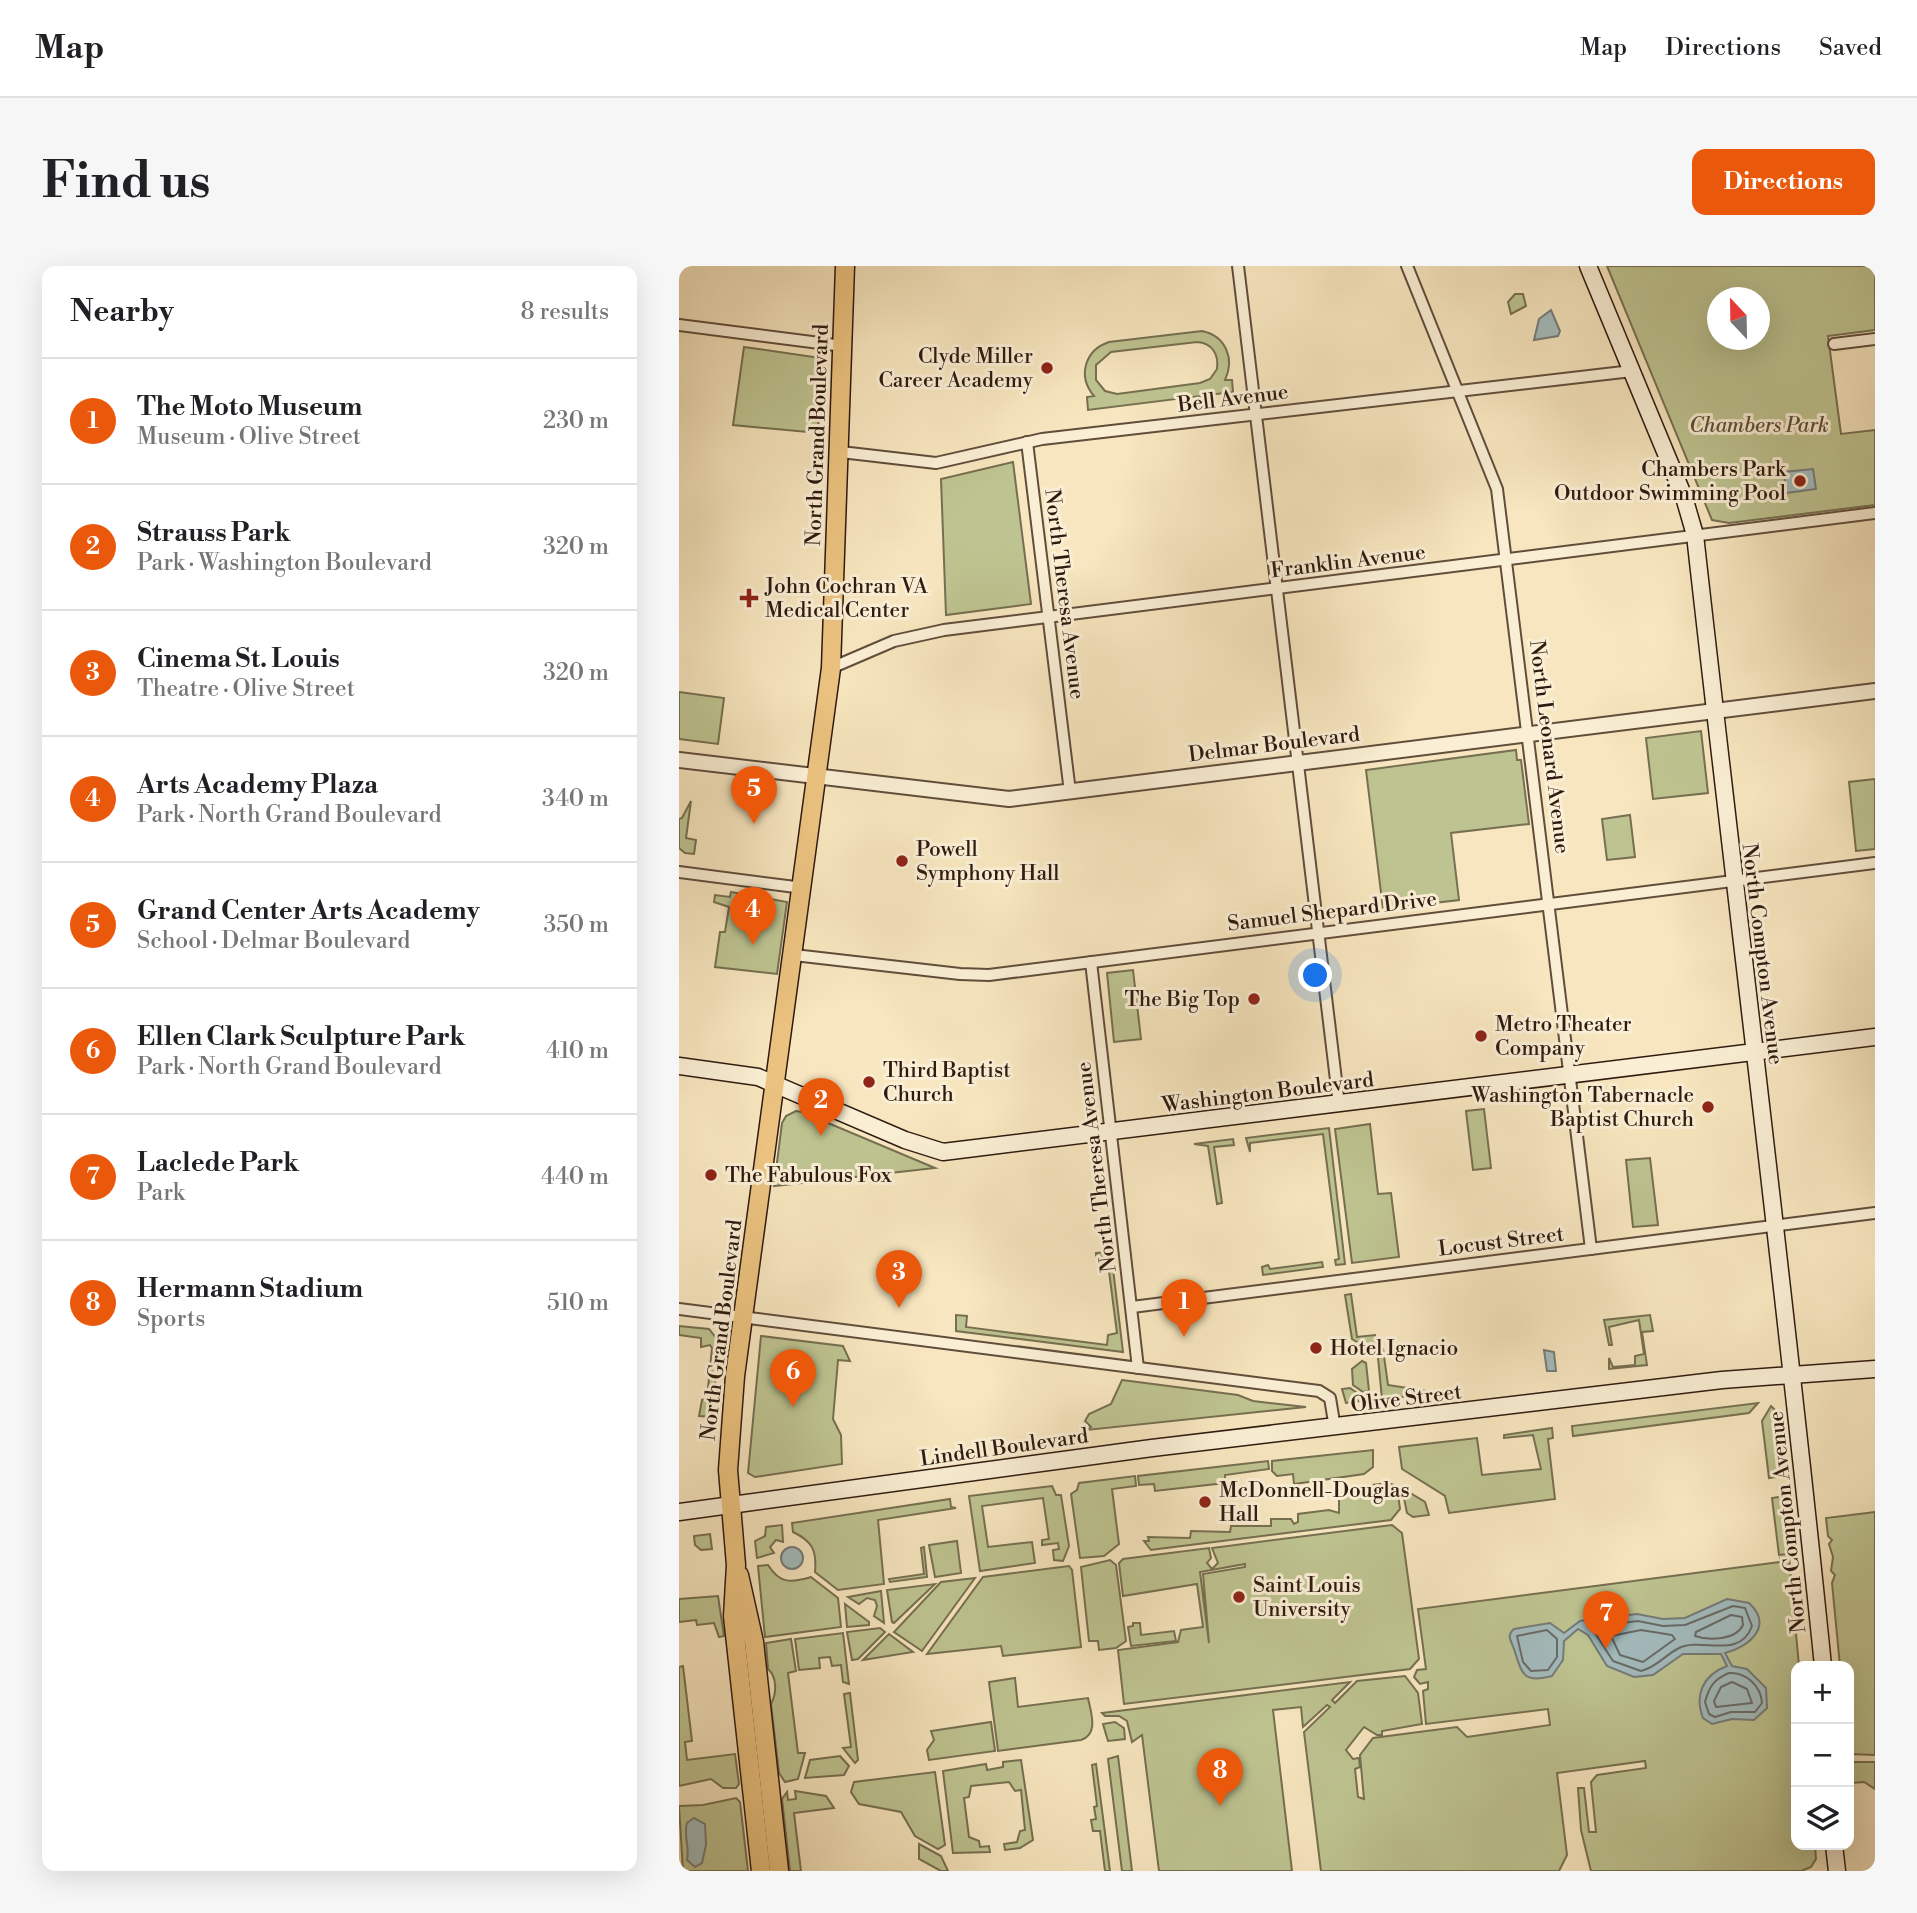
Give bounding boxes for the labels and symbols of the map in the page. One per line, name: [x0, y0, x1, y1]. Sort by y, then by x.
north arrow: [1707, 287, 1770, 350]
street label: North Grand Boulevard: [801, 323, 835, 547]
place label: Clyde Miller Career Academy: [878, 344, 1034, 394]
marker: Clyde Miller Career Academy: [1039, 360, 1055, 376]
street label: Bell Avenue: [1175, 379, 1290, 419]
park label: Chambers Park: [1689, 413, 1829, 439]
place label: Chambers Park Outdoor Swimming Pool: [1554, 457, 1787, 507]
marker: Chambers Park Outdoor Swimming Pool: [1792, 473, 1808, 489]
street label: North Theresa Avenue: [1038, 487, 1090, 701]
street label: Franklin Avenue: [1269, 540, 1427, 584]
place label: John Cochran VA Medical Center: [764, 574, 928, 624]
marker: John Cochran VA Medical Center: [739, 588, 759, 608]
street label: North Leonard Avenue: [1523, 639, 1575, 855]
street label: Delmar Boulevard: [1187, 722, 1361, 768]
pin: 5: [731, 766, 777, 824]
place label: Powell Symphony Hall: [916, 837, 1059, 887]
street label: North Compton Avenue: [1736, 842, 1789, 1066]
marker: Powell Symphony Hall: [894, 853, 910, 869]
street label: Samuel Shepard Drive: [1226, 886, 1438, 938]
pin: 4: [730, 887, 776, 945]
your location: [1298, 958, 1332, 992]
place label: The Big Top: [1124, 987, 1240, 1013]
marker: The Big Top: [1246, 991, 1262, 1007]
place label: Metro Theater Company: [1495, 1012, 1632, 1062]
marker: Metro Theater Company: [1473, 1028, 1489, 1044]
place label: Third Baptist Church: [883, 1058, 1011, 1108]
street label: North Theresa Avenue: [1071, 1060, 1123, 1274]
street label: Washington Boulevard: [1160, 1067, 1376, 1119]
marker: Third Baptist Church: [861, 1074, 877, 1090]
pin: 2: [798, 1078, 844, 1136]
place label: Washington Tabernacle Baptist Church: [1470, 1083, 1694, 1133]
marker: Washington Tabernacle Baptist Church: [1700, 1099, 1716, 1115]
place label: The Fabulous Fox: [725, 1163, 892, 1189]
marker: The Fabulous Fox: [703, 1167, 719, 1183]
street label: North Grand Boulevard: [696, 1218, 748, 1442]
street label: Locust Street: [1437, 1221, 1566, 1263]
pin: 3: [876, 1250, 922, 1308]
pin: 1: [1161, 1279, 1207, 1337]
place label: Hotel Ignacio: [1330, 1336, 1458, 1362]
marker: Hotel Ignacio: [1308, 1340, 1324, 1356]
pin: 6: [770, 1349, 816, 1407]
street label: Olive Street: [1349, 1379, 1464, 1419]
street label: North Compton Avenue: [1763, 1410, 1813, 1634]
street label: Lindell Boulevard: [918, 1423, 1090, 1473]
place label: McDonnell-Douglas Hall: [1219, 1478, 1410, 1528]
marker: McDonnell-Douglas Hall: [1197, 1494, 1213, 1510]
place label: Saint Louis University: [1253, 1573, 1361, 1623]
marker: Saint Louis University: [1231, 1589, 1247, 1605]
pin: 7: [1583, 1591, 1629, 1649]
pin: 8: [1197, 1748, 1243, 1806]

